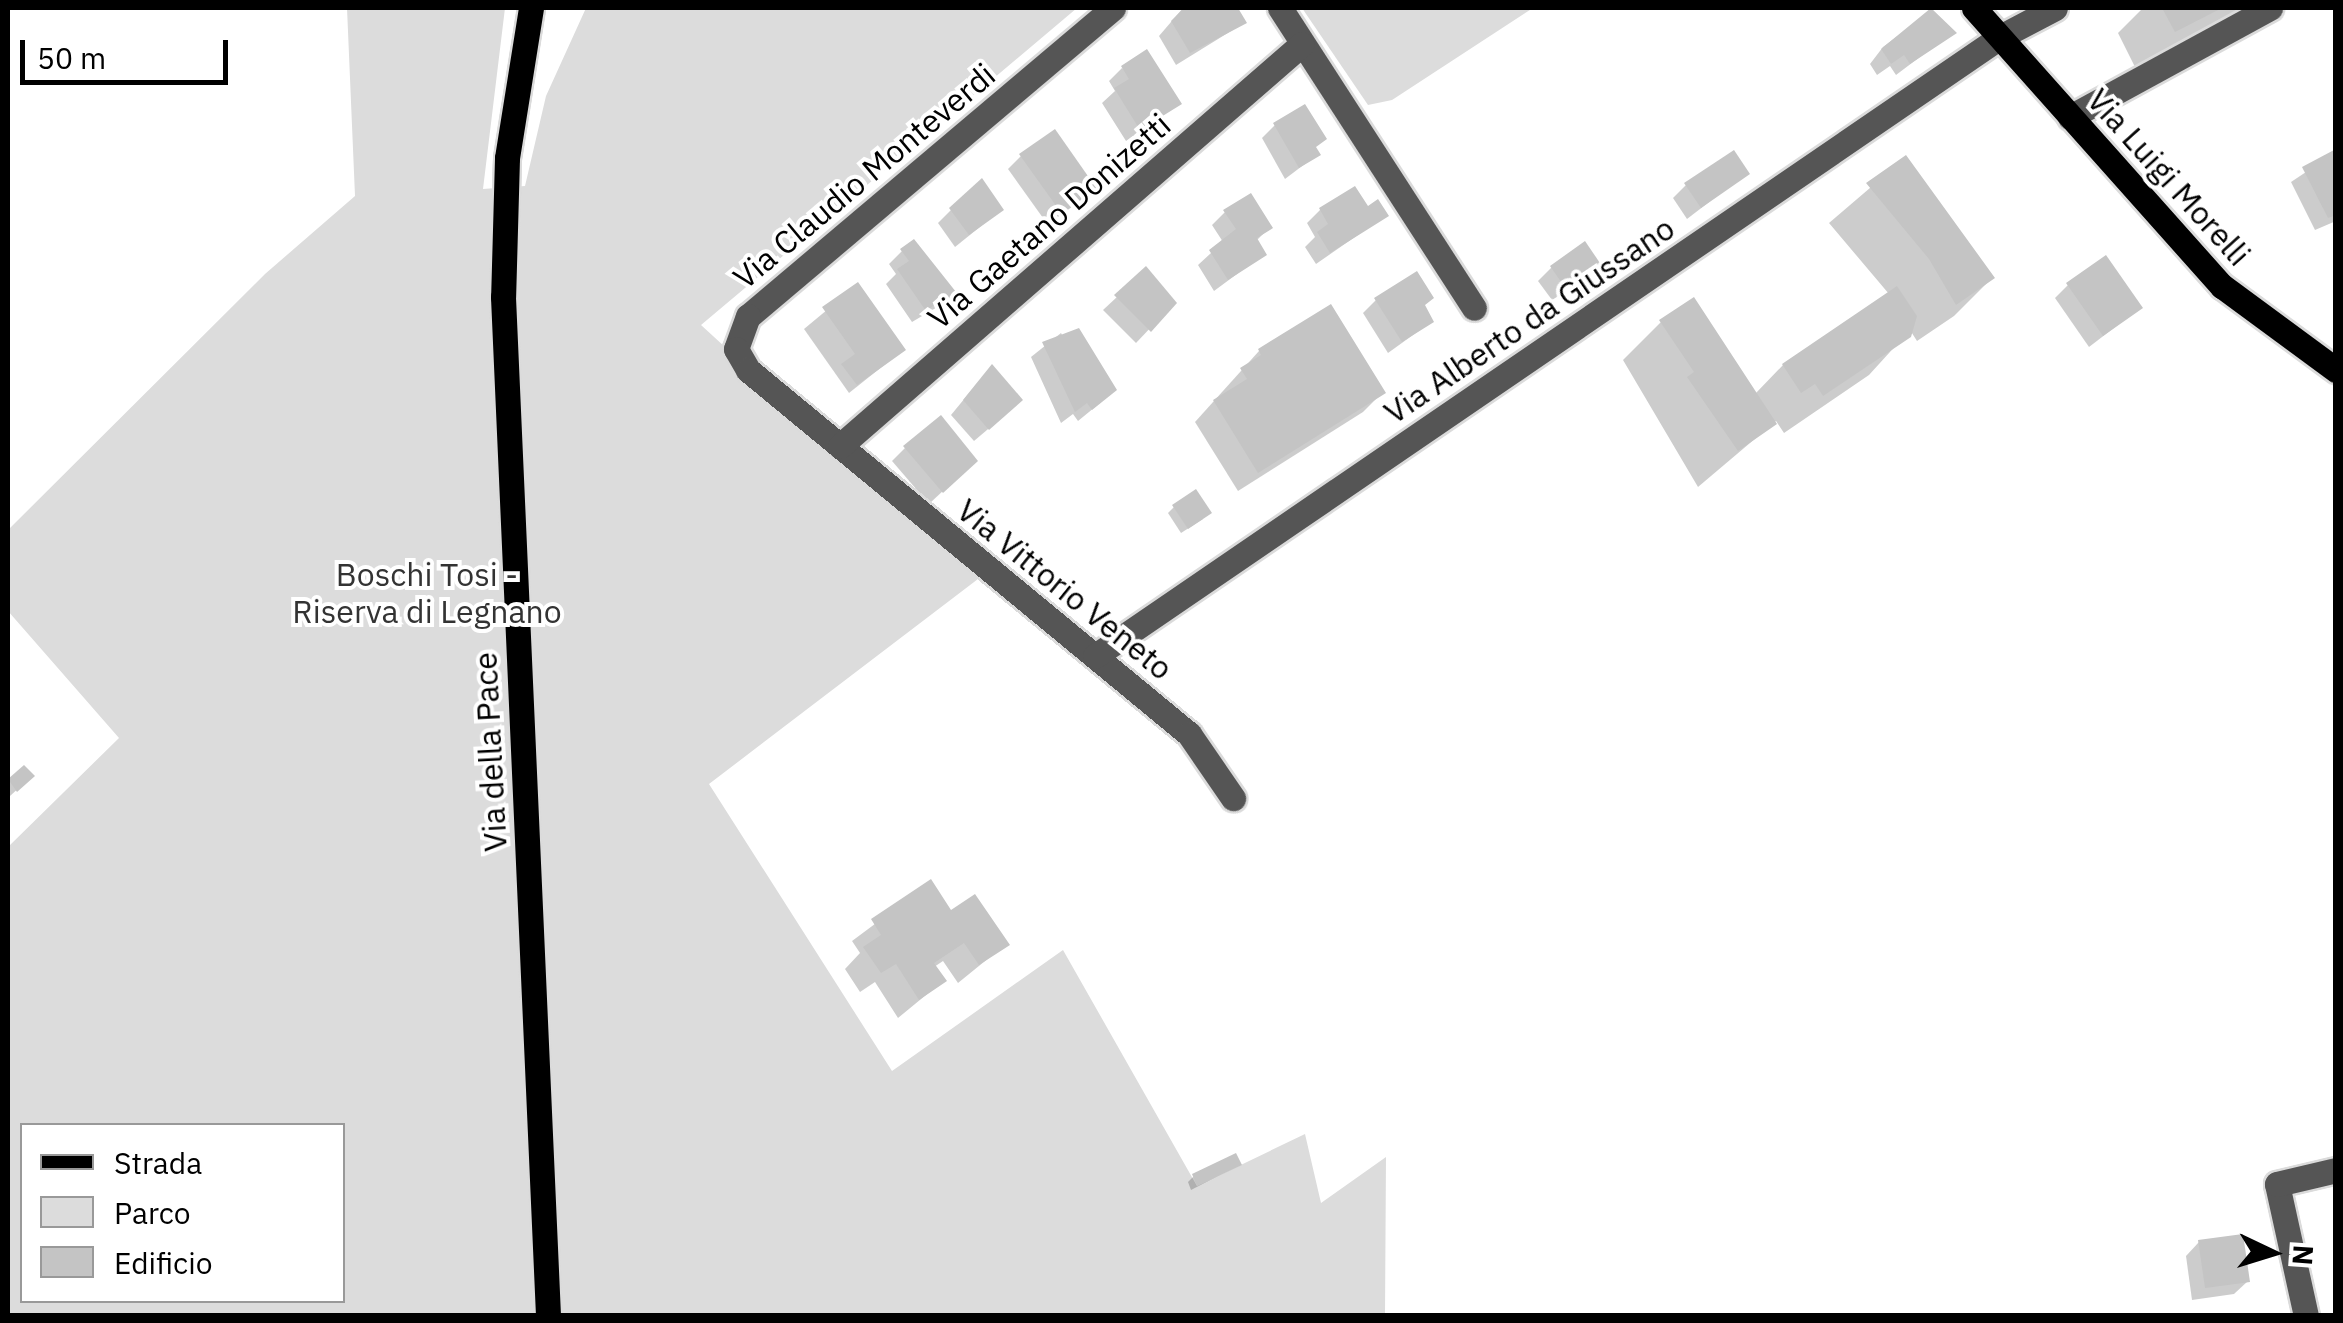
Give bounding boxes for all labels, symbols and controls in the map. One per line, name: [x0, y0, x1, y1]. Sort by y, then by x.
scale bar: [25, 20, 232, 82]
text: 50 m: [37, 38, 106, 77]
street label: Via Claudio Monteverdi: [725, 55, 1003, 297]
street label: Via Luigi Morelli: [2080, 81, 2258, 273]
street label: Via Gaetano Donizetti: [920, 105, 1178, 337]
street label: Via Alberto da Giussano: [1377, 209, 1681, 431]
street label: Via Vittorio Veneto: [950, 490, 1180, 688]
park label: Boschi Tosi - Riserva di Legnano: [292, 556, 562, 631]
street label: Via della Pace: [466, 651, 514, 853]
legend: [20, 1123, 345, 1303]
text: Strada: [114, 1143, 202, 1182]
text: Parco: [114, 1193, 190, 1232]
north arrow: [2223, 1203, 2323, 1303]
text: Edificio: [114, 1243, 213, 1282]
text: N: [2284, 1244, 2323, 1267]

